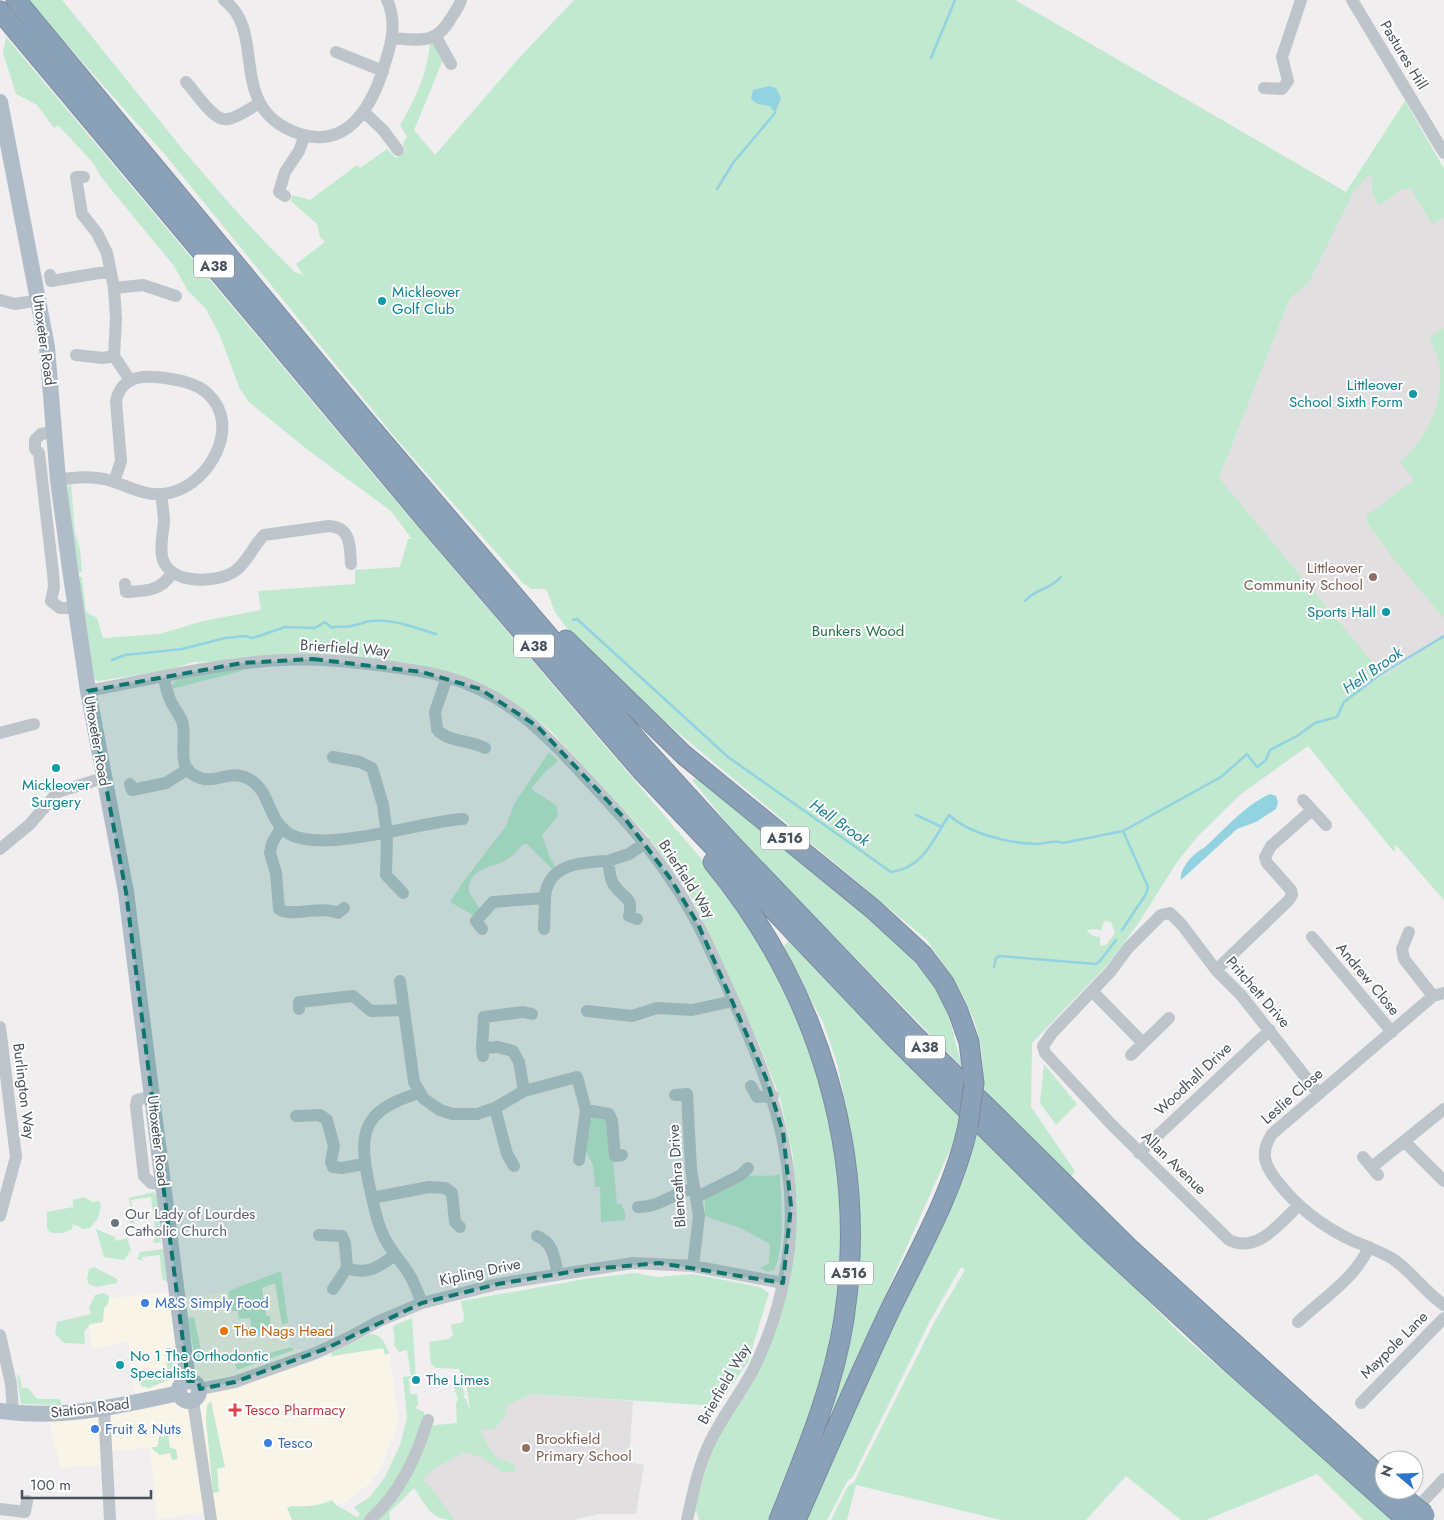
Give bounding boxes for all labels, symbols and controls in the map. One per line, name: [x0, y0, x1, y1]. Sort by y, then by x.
street label: Pastures Hill: [1375, 16, 1433, 94]
road number: A38: [194, 255, 234, 278]
place label: Mickleover Golf Club: [392, 281, 461, 320]
street label: Uttoxeter Road: [27, 293, 61, 387]
marker: Mickleover Golf Club: [376, 295, 388, 307]
place label: Littleover School Sixth Form: [1289, 374, 1404, 413]
marker: Littleover School Sixth Form: [1407, 388, 1419, 400]
place label: Littleover Community School: [1244, 557, 1364, 596]
marker: Littleover Community School: [1367, 571, 1379, 583]
place label: Sports Hall: [1307, 601, 1376, 623]
marker: Sports Hall: [1380, 606, 1392, 618]
park label: Bunkers Wood: [812, 620, 904, 642]
street label: Brierfield Way: [299, 634, 391, 662]
road number: A38: [514, 634, 554, 658]
water label: Hell Brook: [1338, 641, 1408, 700]
street label: Uttoxeter Road: [78, 694, 116, 788]
marker: Mickleover Surgery: [50, 762, 62, 774]
place label: Mickleover Surgery: [22, 774, 91, 813]
water label: Hell Brook: [805, 793, 875, 852]
road number: A516: [761, 826, 809, 850]
street label: Brierfield Way: [653, 835, 721, 923]
street label: Andrew Close: [1331, 938, 1405, 1020]
street label: Pritchett Drive: [1221, 951, 1295, 1033]
road number: A38: [905, 1036, 945, 1058]
street label: Woodhall Drive: [1150, 1037, 1237, 1121]
street label: Burlington Way: [7, 1042, 41, 1141]
street label: Leslie Close: [1256, 1063, 1328, 1129]
street label: Uttoxeter Road: [141, 1094, 175, 1188]
street label: Blencathra Drive: [662, 1123, 692, 1228]
street label: Allan Avenue: [1136, 1126, 1212, 1200]
place label: Our Lady of Lourdes Catholic Church: [125, 1203, 255, 1242]
marker: Our Lady of Lourdes Catholic Church: [109, 1217, 121, 1229]
street label: Kipling Drive: [437, 1253, 523, 1291]
road number: A516: [825, 1262, 873, 1284]
place label: M&S Simply Food: [155, 1292, 269, 1314]
marker: M&S Simply Food: [139, 1297, 151, 1309]
street label: Maypole Lane: [1355, 1306, 1433, 1384]
place label: The Nags Head: [234, 1320, 333, 1342]
marker: The Nags Head: [218, 1325, 230, 1337]
street label: Brierfield Way: [692, 1339, 756, 1428]
place label: No 1 The Orthodontic Specialists: [130, 1345, 269, 1384]
marker: No 1 The Orthodontic Specialists: [114, 1359, 126, 1371]
place label: The Limes: [426, 1369, 489, 1391]
marker: The Limes: [410, 1374, 422, 1386]
street label: Station Road: [49, 1392, 131, 1424]
place label: Tesco Pharmacy: [245, 1399, 346, 1421]
marker: Tesco Pharmacy: [229, 1404, 241, 1416]
place label: Fruit & Nuts: [105, 1418, 181, 1440]
marker: Fruit & Nuts: [89, 1423, 101, 1435]
place label: Brookfield Primary School: [536, 1428, 632, 1467]
place label: Tesco: [278, 1432, 313, 1454]
marker: Tesco: [262, 1437, 274, 1449]
marker: Brookfield Primary School: [520, 1442, 532, 1454]
north arrow: [1374, 1450, 1424, 1500]
text: N: [1375, 1462, 1398, 1479]
scale bar: [22, 1468, 151, 1500]
text: 100 m: [30, 1474, 71, 1496]

